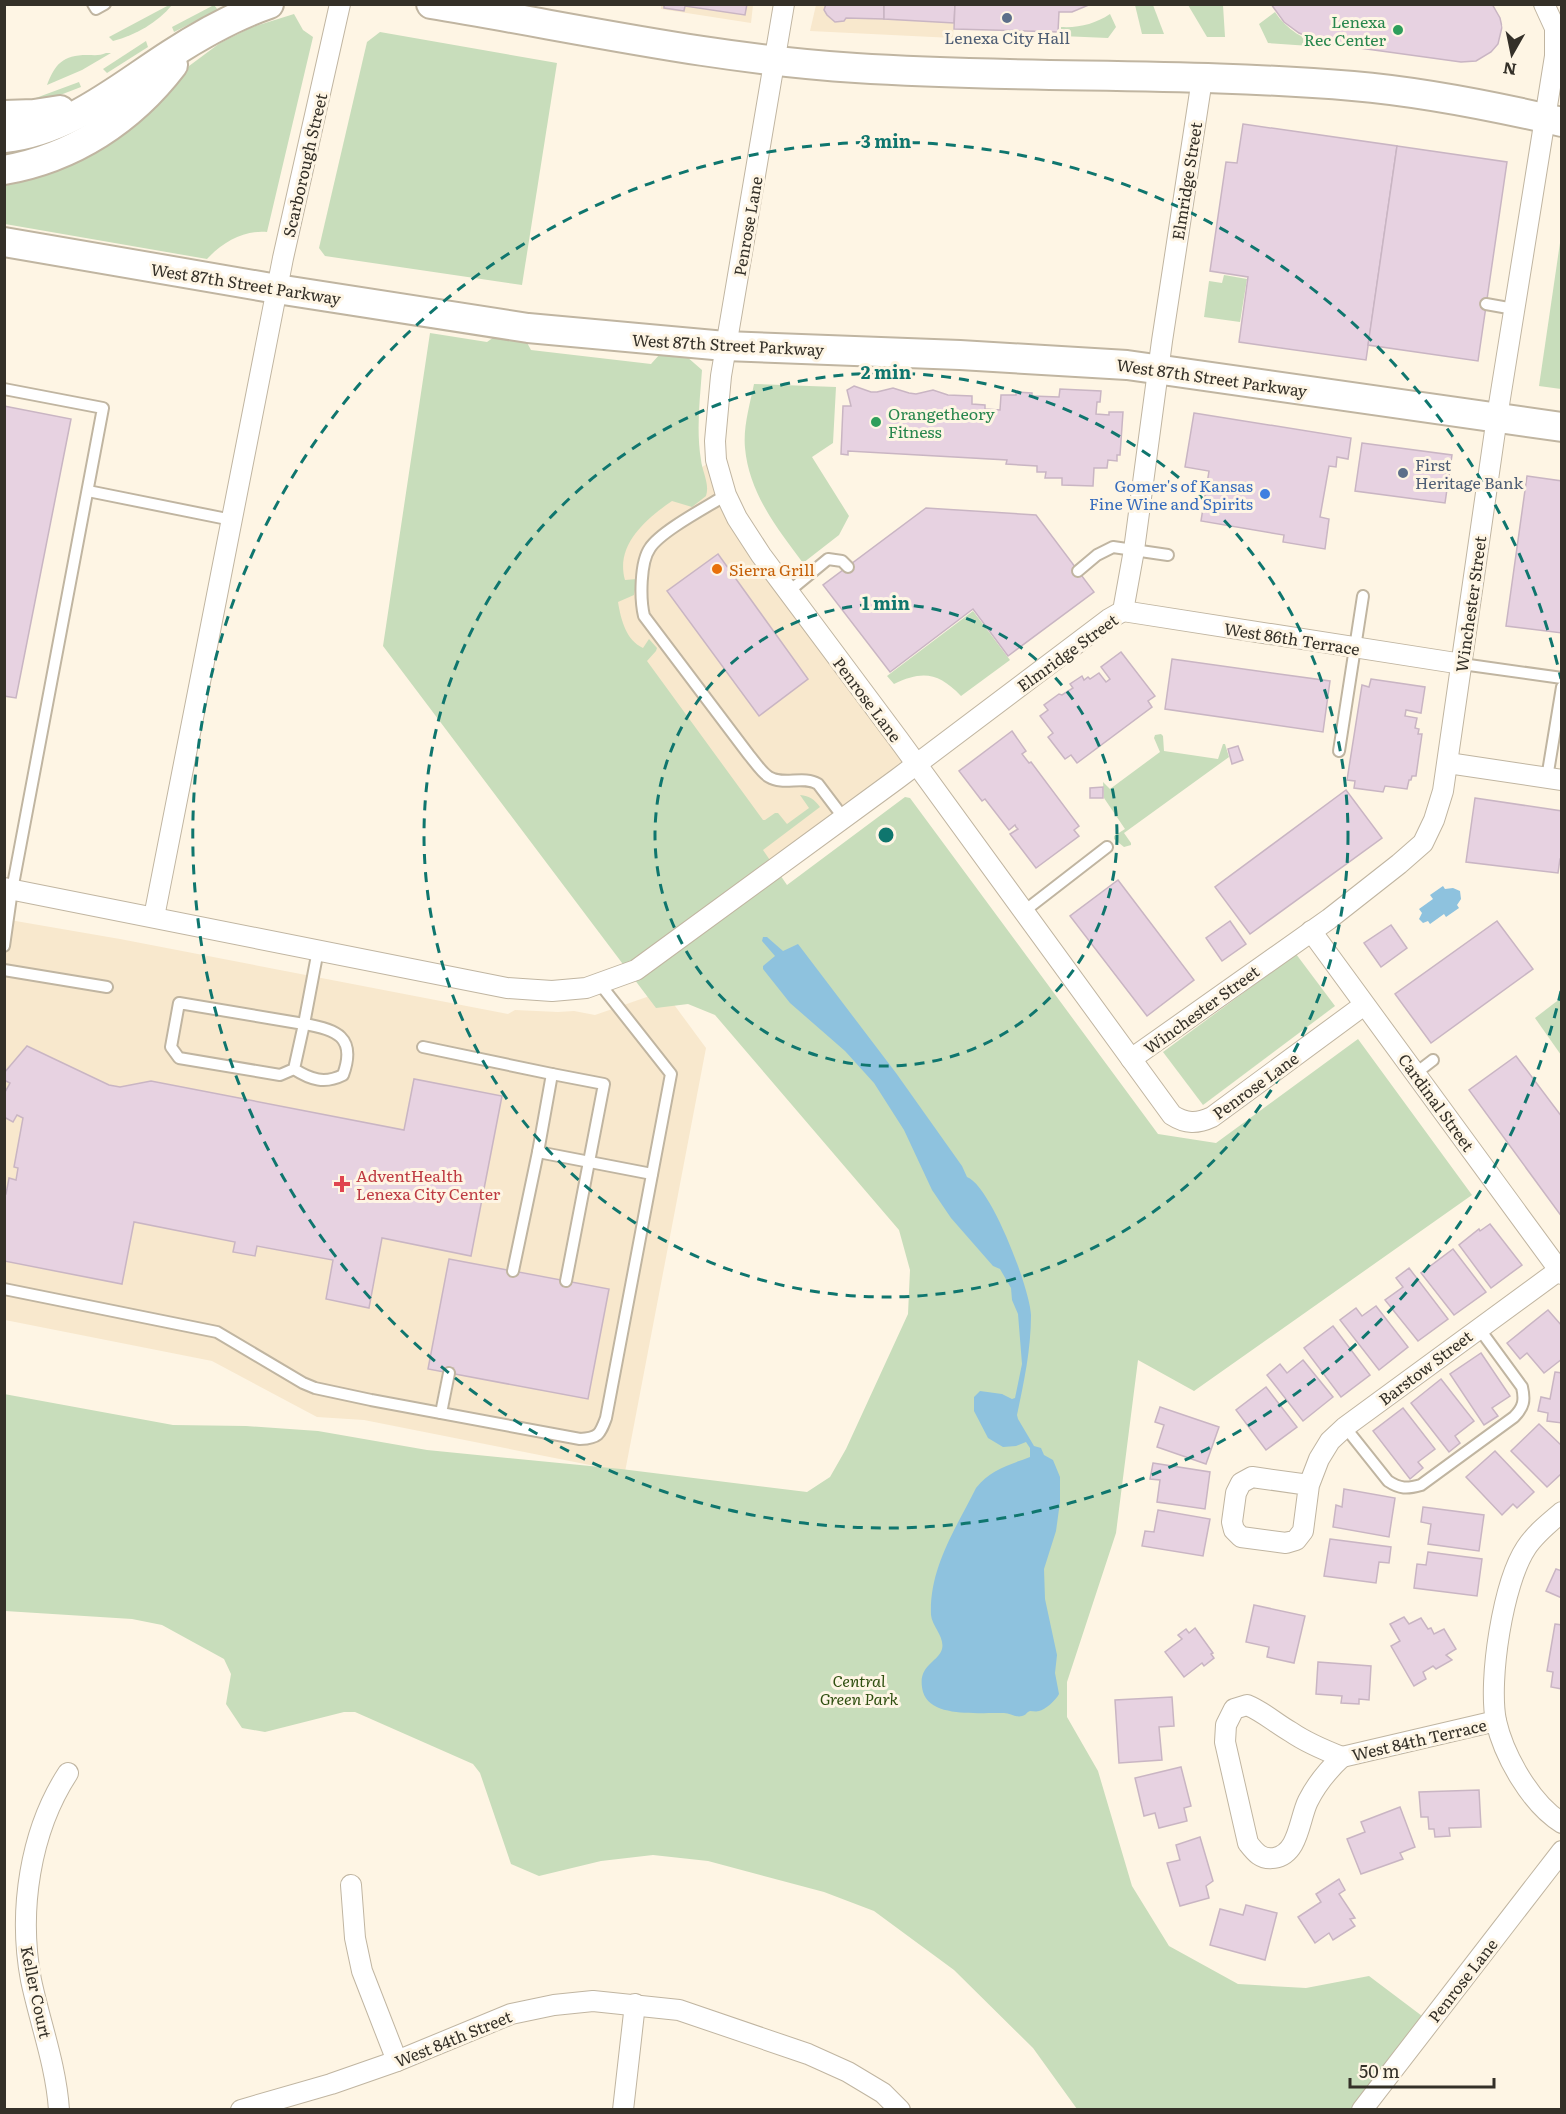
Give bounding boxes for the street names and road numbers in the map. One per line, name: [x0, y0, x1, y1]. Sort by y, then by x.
street label: Scarborough Street: [276, 90, 332, 240]
street label: Elmridge Street: [1165, 120, 1207, 242]
street label: Penrose Lane: [726, 174, 768, 278]
street label: West 87th Street Parkway: [149, 256, 344, 310]
street label: West 87th Street Parkway: [631, 327, 825, 361]
street label: West 87th Street Parkway: [1115, 352, 1310, 402]
street label: Winchester Street: [1449, 534, 1492, 674]
street label: Elmridge Street: [1012, 607, 1123, 697]
street label: West 86th Terrace: [1222, 615, 1362, 661]
street label: Penrose Lane: [828, 651, 908, 747]
street label: Winchester Street: [1138, 959, 1264, 1059]
street label: Penrose Lane: [1207, 1046, 1303, 1124]
street label: Cardinal Street: [1393, 1048, 1481, 1156]
street label: Barstow Street: [1373, 1323, 1477, 1410]
street label: West 84th Terrace: [1349, 1712, 1489, 1766]
street label: Penrose Lane: [1421, 1933, 1503, 2027]
street label: Keller Court: [15, 1944, 59, 2041]
street label: West 84th Street: [391, 2003, 516, 2072]

